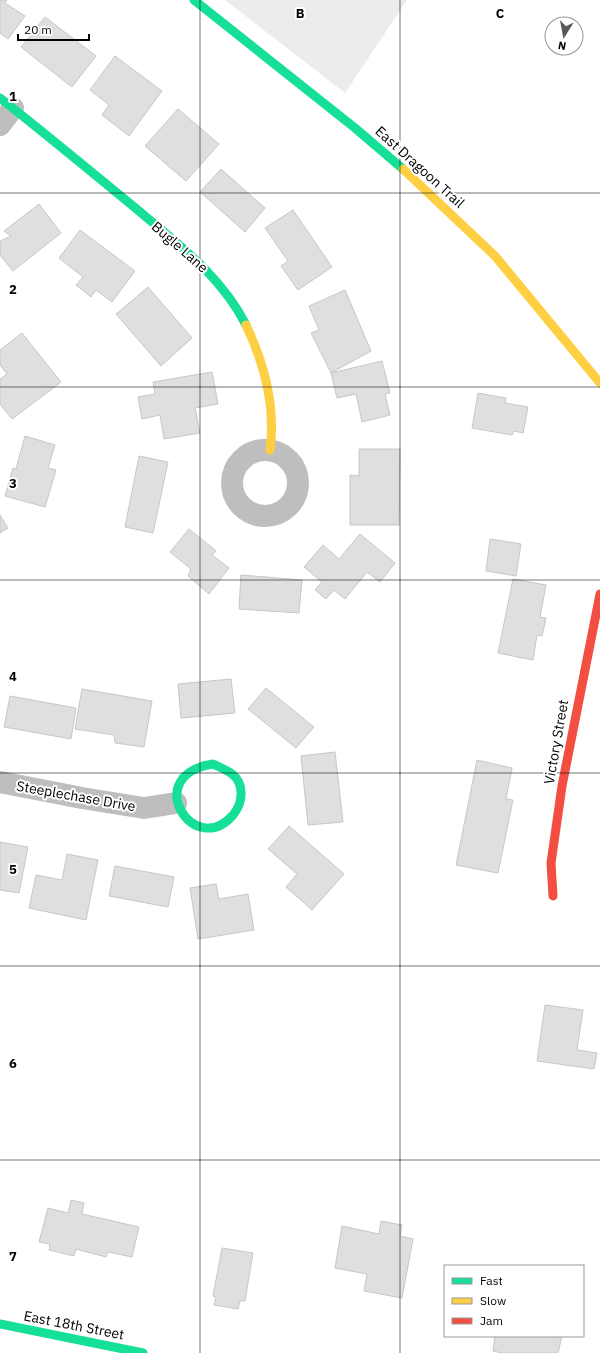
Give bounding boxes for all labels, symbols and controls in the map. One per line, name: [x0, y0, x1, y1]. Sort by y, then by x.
text: B: [296, 5, 305, 22]
text: C: [496, 5, 505, 22]
scale bar: [18, 16, 89, 42]
north arrow: [544, 16, 584, 56]
text: 20 m: [24, 22, 52, 37]
text: N: [557, 38, 567, 53]
text: 1: [9, 88, 17, 105]
street label: East Dragoon Trail: [372, 122, 469, 212]
street label: Bugle Lane: [148, 217, 212, 277]
text: 2: [9, 281, 17, 298]
text: 3: [9, 475, 17, 492]
text: 4: [9, 668, 17, 685]
street label: Victory Street: [540, 698, 572, 786]
street label: Steeplechase Drive: [15, 777, 137, 815]
text: 5: [9, 861, 17, 878]
text: 6: [9, 1055, 17, 1072]
text: 7: [9, 1248, 17, 1265]
legend: [444, 1265, 584, 1337]
text: Fast: [480, 1273, 503, 1288]
text: Slow: [480, 1293, 506, 1308]
street label: East 18th Street: [22, 1306, 126, 1344]
text: Jam: [480, 1313, 503, 1328]

